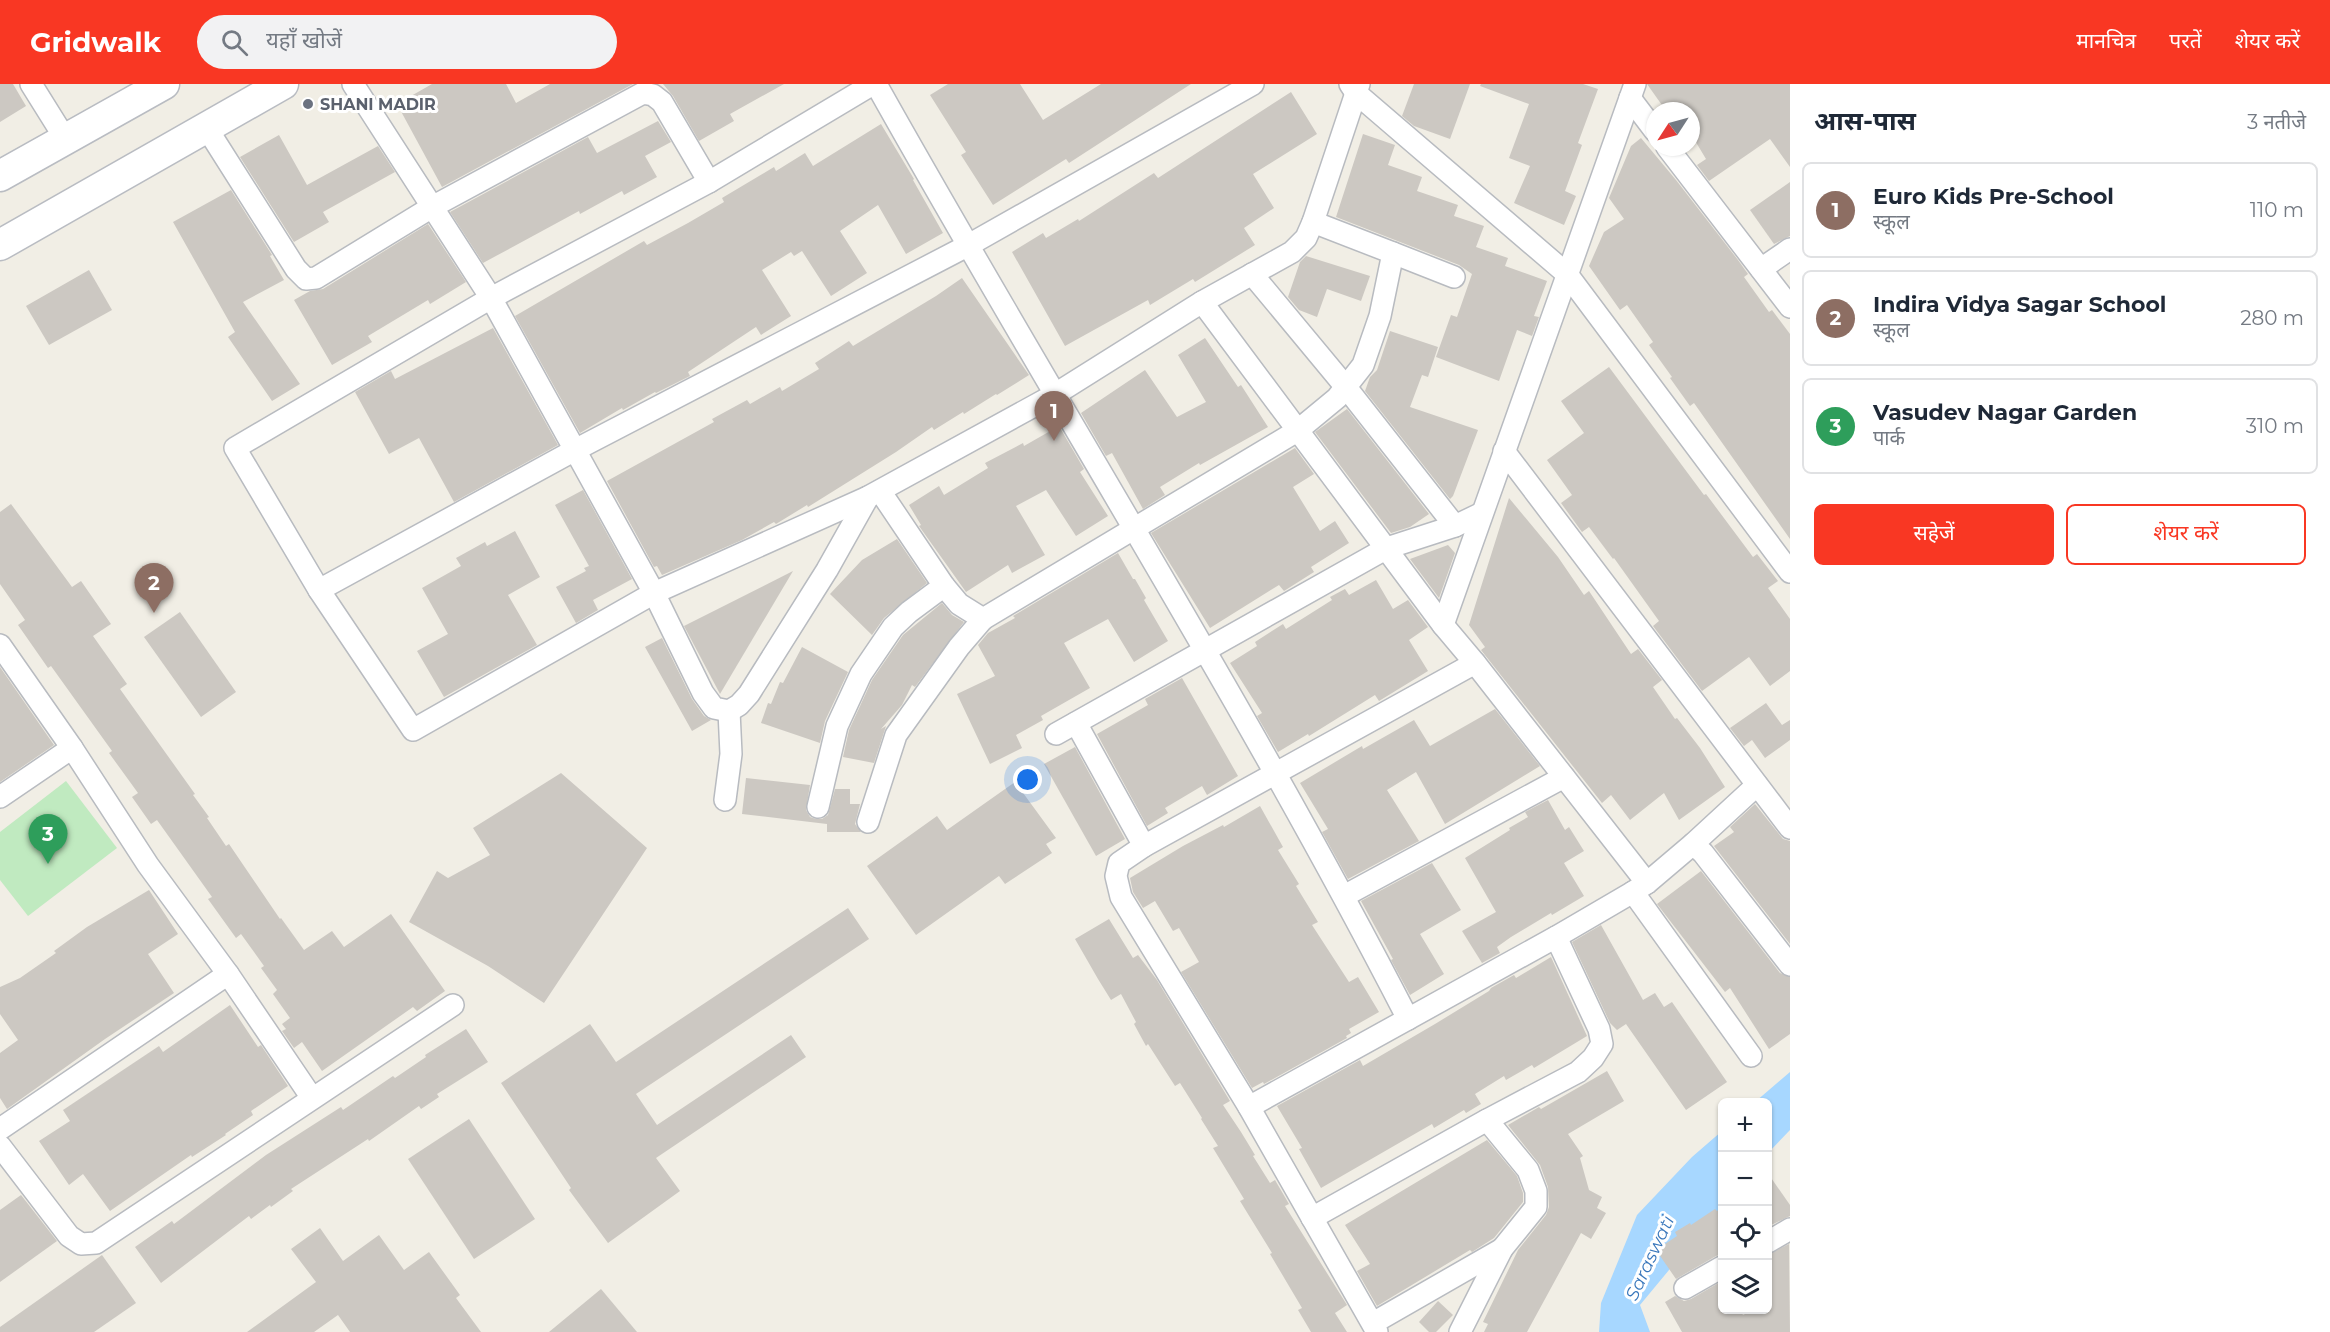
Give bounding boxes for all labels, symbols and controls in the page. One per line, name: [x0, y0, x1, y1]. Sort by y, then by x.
search box: [197, 15, 617, 69]
text: Gridwalk: [30, 25, 161, 59]
icon: search: [218, 26, 251, 59]
text: यहाँ खोजें: [266, 27, 342, 54]
text: मानचित्र: [2076, 28, 2136, 53]
text: परतें: [2169, 28, 2202, 53]
text: शेयर करें: [2235, 28, 2300, 53]
place label: SHANI MADIR: [320, 95, 436, 114]
marker: SHANI MADIR: [301, 97, 315, 111]
north arrow: [1646, 102, 1700, 156]
text: आस-पास: [1814, 105, 1916, 137]
text: 3 नतीजे: [2247, 110, 2306, 134]
text: Euro Kids Pre-School: [1873, 183, 2114, 210]
text: 1: [1832, 198, 1839, 222]
text: 110 m: [2250, 198, 2304, 222]
text: स्कूल: [1873, 210, 1910, 234]
text: Indira Vidya Sagar School: [1873, 291, 2166, 318]
text: 2: [1830, 306, 1841, 330]
text: 280 m: [2240, 306, 2304, 330]
text: स्कूल: [1873, 318, 1910, 342]
pin: 1: [1034, 392, 1074, 441]
text: Vasudev Nagar Garden: [1873, 399, 2137, 426]
text: 3: [1830, 414, 1841, 438]
text: 310 m: [2246, 414, 2304, 438]
text: पार्क: [1873, 426, 1905, 450]
button: सहेजें: [1814, 504, 2054, 565]
button: शेयर करें: [2066, 504, 2306, 565]
pin: 2: [134, 564, 174, 613]
your location: [1013, 765, 1042, 794]
pin: 3: [28, 814, 68, 864]
map controls: [1718, 1098, 1772, 1314]
button: +: [1718, 1098, 1772, 1152]
button: −: [1718, 1152, 1772, 1206]
button: locate: [1718, 1206, 1772, 1260]
water label: Saraswati: [1621, 1212, 1679, 1304]
button: layers: [1718, 1260, 1772, 1314]

